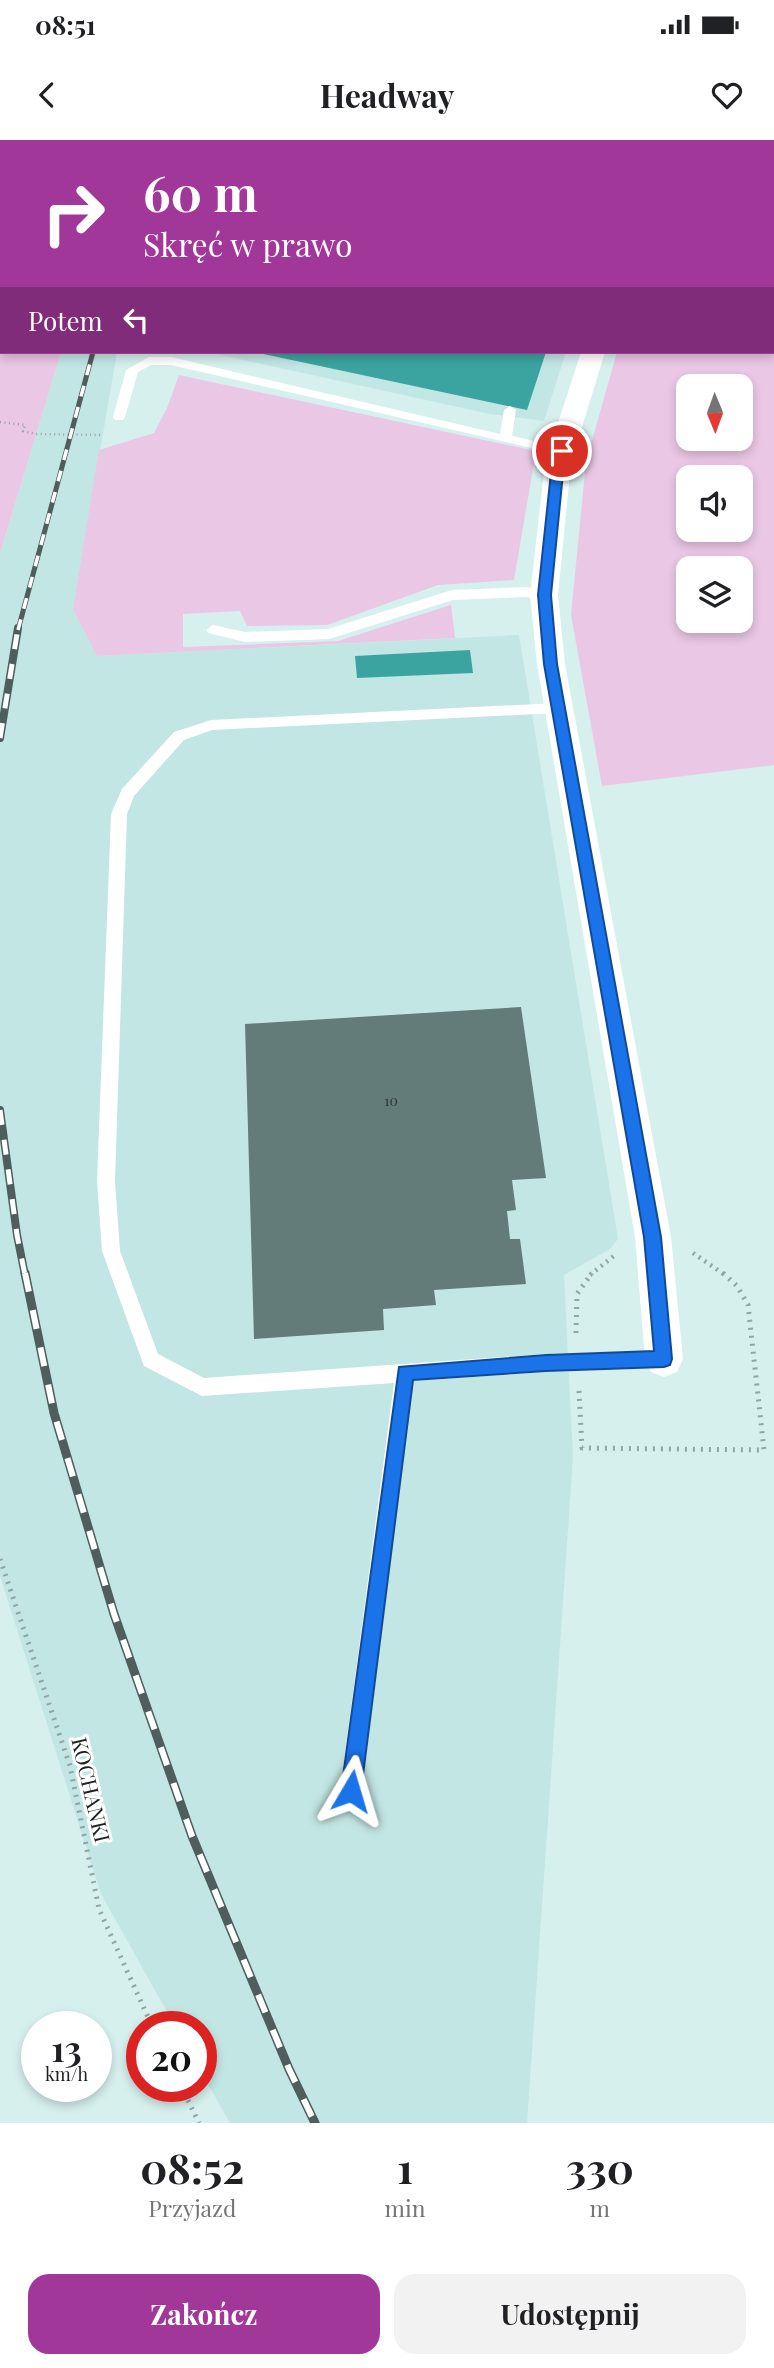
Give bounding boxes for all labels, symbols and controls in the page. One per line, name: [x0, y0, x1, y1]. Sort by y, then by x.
text: 08:51: [35, 7, 96, 42]
text: Headway: [320, 73, 454, 116]
icon: back: [28, 76, 66, 114]
icon: heart: [708, 76, 746, 114]
text: 60 m: [143, 159, 258, 224]
icon: right: [28, 168, 119, 259]
text: Skręć w prawo: [143, 222, 353, 265]
icon: left: [117, 301, 155, 339]
text: Potem: [28, 303, 103, 338]
north arrow: [676, 374, 752, 452]
map controls: [676, 374, 753, 633]
pin: [532, 421, 592, 481]
icon: arrive: [543, 432, 581, 470]
button: sound: [676, 465, 753, 542]
button: layers: [676, 556, 753, 633]
house number: 10: [384, 1091, 398, 1110]
street label: KOCHANKI: [66, 1734, 118, 1845]
position arrow: [314, 1754, 388, 1828]
speed limit sign: 20: [126, 2011, 217, 2102]
text: 13: [51, 2024, 82, 2071]
text: km/h: [45, 2062, 88, 2086]
text: 08:52: [140, 2139, 244, 2195]
text: 1: [397, 2139, 413, 2195]
text: 330: [566, 2139, 634, 2195]
text: Przyjazd: [148, 2192, 236, 2223]
text: min: [385, 2192, 425, 2223]
text: m: [589, 2192, 610, 2223]
button: Zakończ: [28, 2274, 380, 2354]
button: Udostępnij: [394, 2274, 746, 2354]

